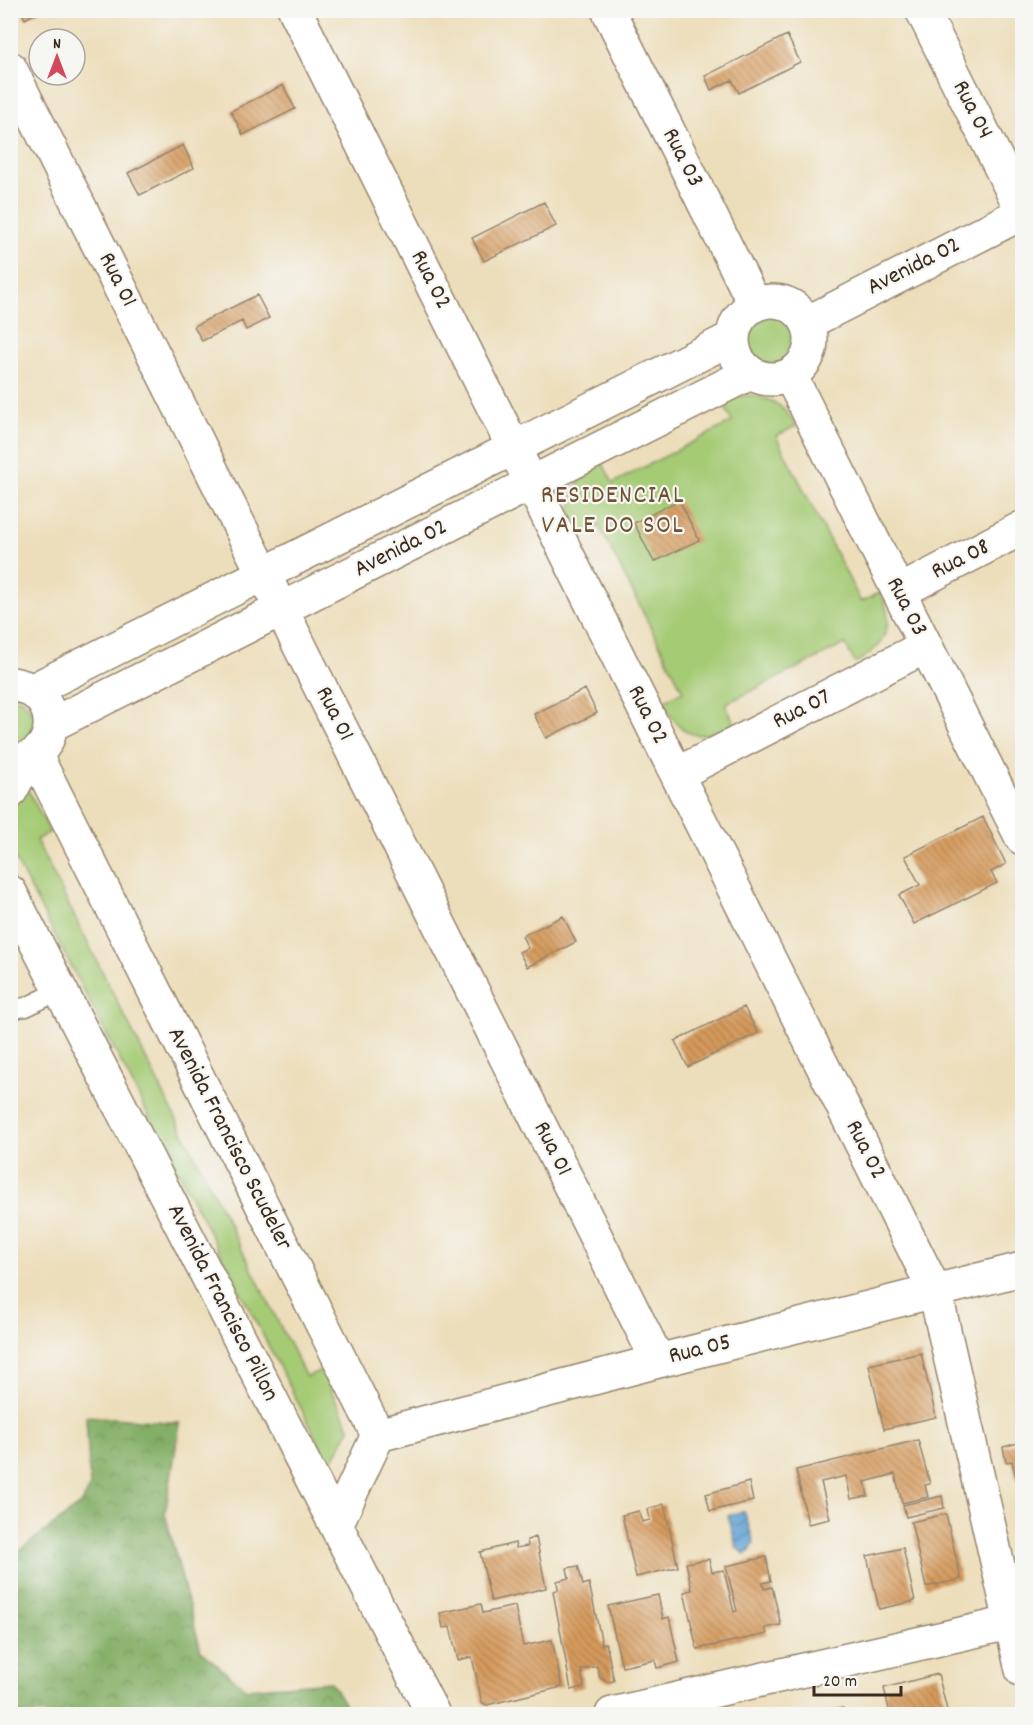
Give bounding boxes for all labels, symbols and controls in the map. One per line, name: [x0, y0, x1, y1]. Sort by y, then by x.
north arrow: [27, 27, 87, 87]
text: N: [53, 33, 61, 56]
street label: Rua 04: [943, 75, 1001, 145]
street label: Rua 03: [653, 122, 711, 194]
street label: Avenida 02: [861, 229, 967, 305]
street label: Rua 02: [401, 245, 459, 315]
street label: Rua 01: [89, 247, 145, 313]
district label: RESIDENCIAL VALE DO SOL: [541, 478, 685, 545]
street label: Avenida 02: [348, 511, 454, 587]
street label: Rua 08: [926, 531, 996, 589]
street label: Rua 03: [877, 571, 935, 643]
street label: Rua 02: [618, 680, 676, 750]
street label: Rua 01: [306, 681, 362, 747]
street label: Rua 07: [767, 681, 837, 739]
street label: Avenida Francisco Scudeler: [158, 1021, 300, 1257]
street label: Rua 02: [836, 1115, 894, 1185]
street label: Rua 01: [524, 1116, 580, 1182]
street label: Avenida Francisco Pillon: [157, 1198, 287, 1408]
street label: Rua 05: [665, 1326, 735, 1374]
scale bar: [814, 1659, 901, 1697]
text: 20 m: [823, 1670, 857, 1695]

